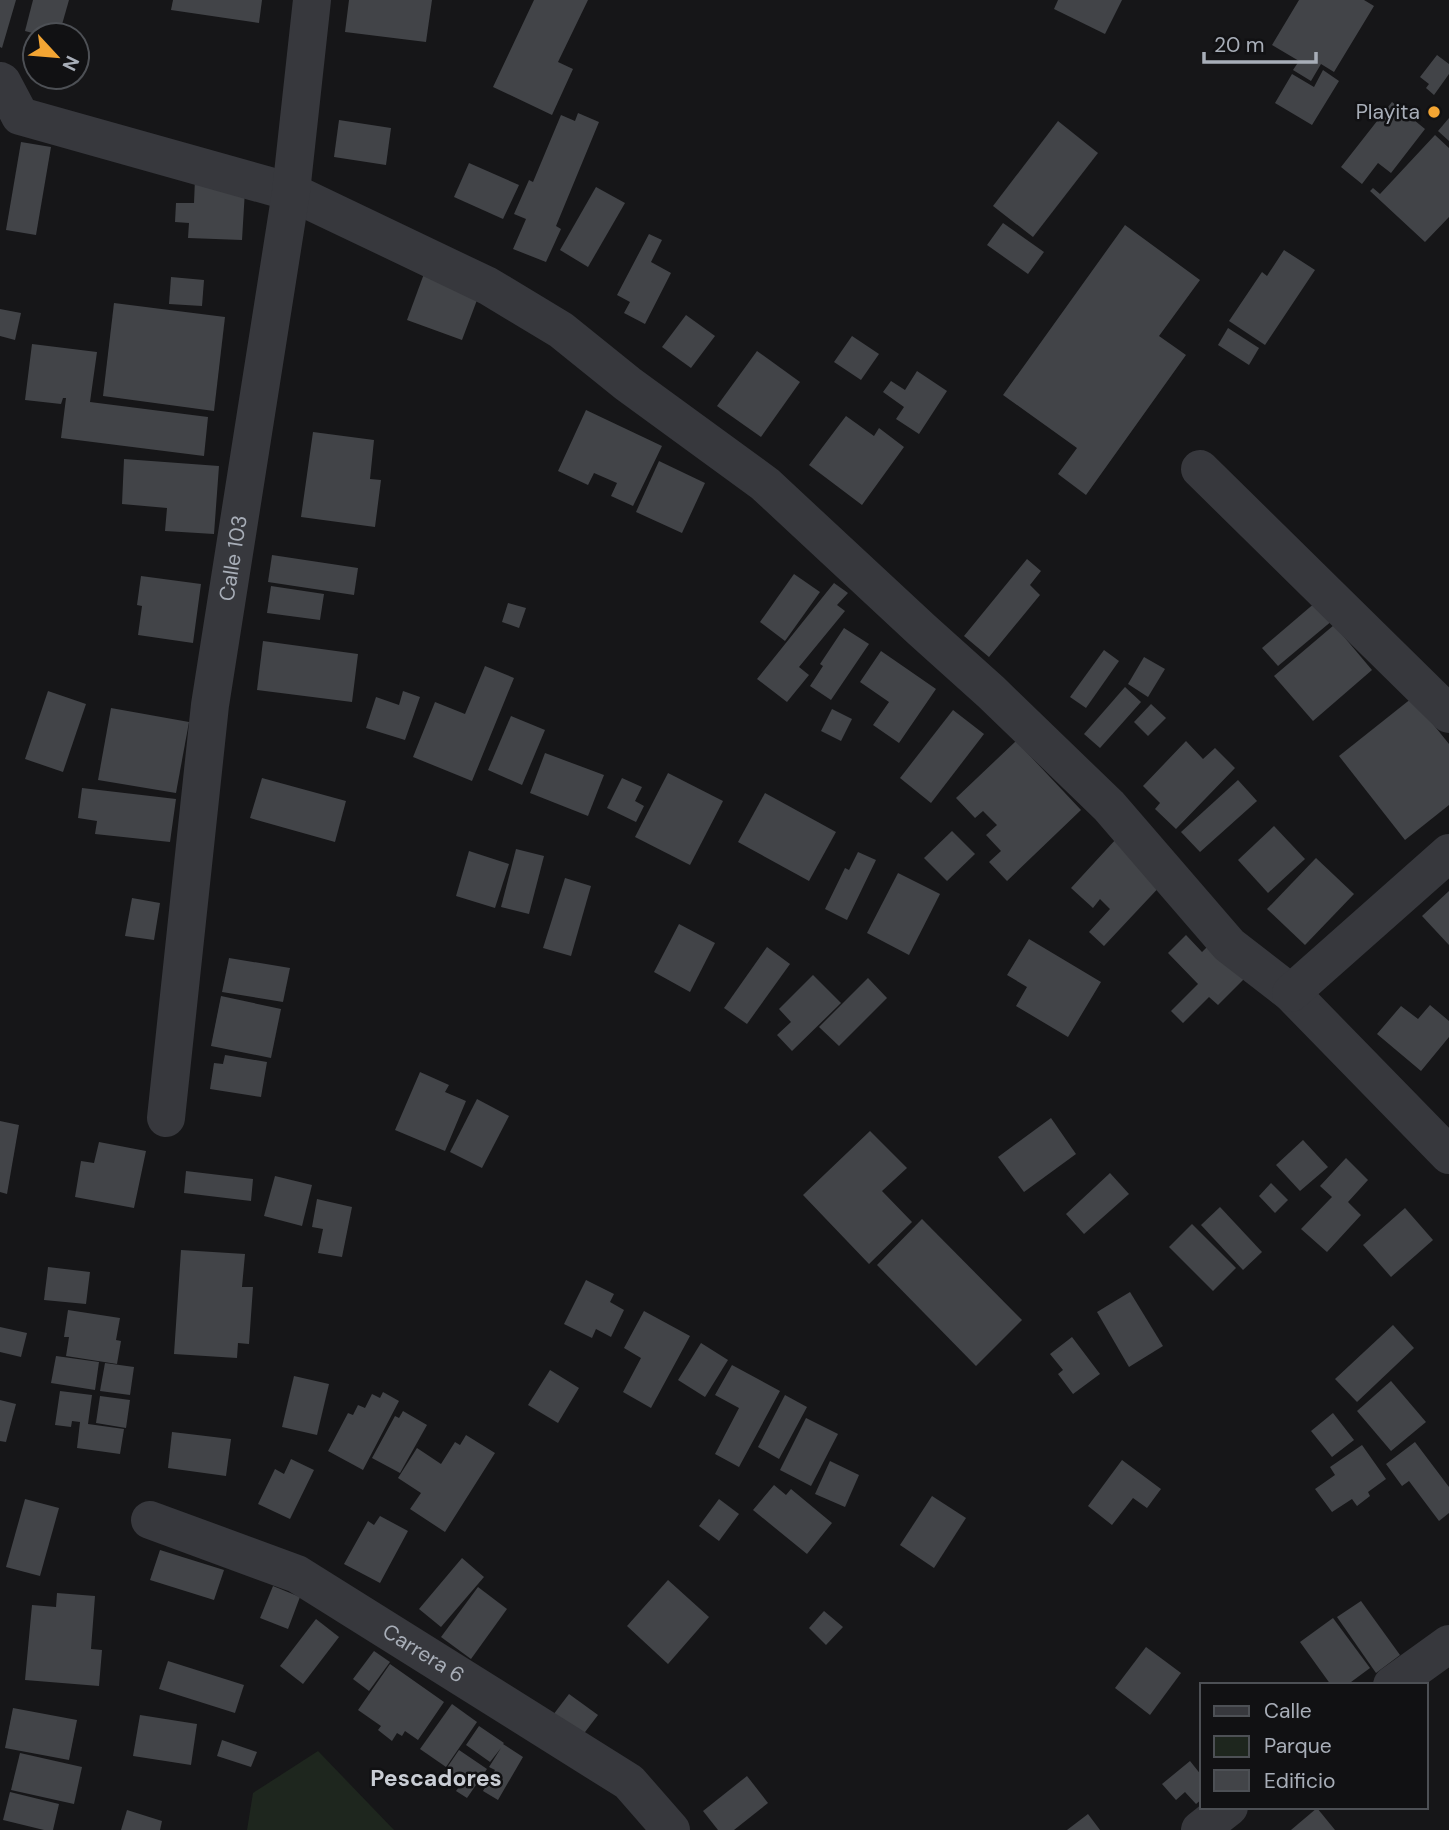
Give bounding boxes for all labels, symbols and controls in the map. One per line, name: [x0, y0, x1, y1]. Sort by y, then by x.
north arrow: [21, 21, 91, 91]
scale bar: [1204, 21, 1316, 65]
text: 20 m: [1214, 31, 1265, 59]
text: N: [57, 52, 85, 75]
place label: Playita: [1356, 98, 1420, 126]
marker: Playita: [1426, 104, 1442, 120]
street label: Calle 103: [213, 513, 254, 603]
street label: Carrera 6: [377, 1617, 470, 1689]
legend: [1200, 1683, 1428, 1809]
text: Calle: [1264, 1697, 1312, 1725]
text: Parque: [1264, 1732, 1332, 1760]
district label: Pescadores: [370, 1763, 502, 1793]
text: Edificio: [1264, 1767, 1335, 1795]

